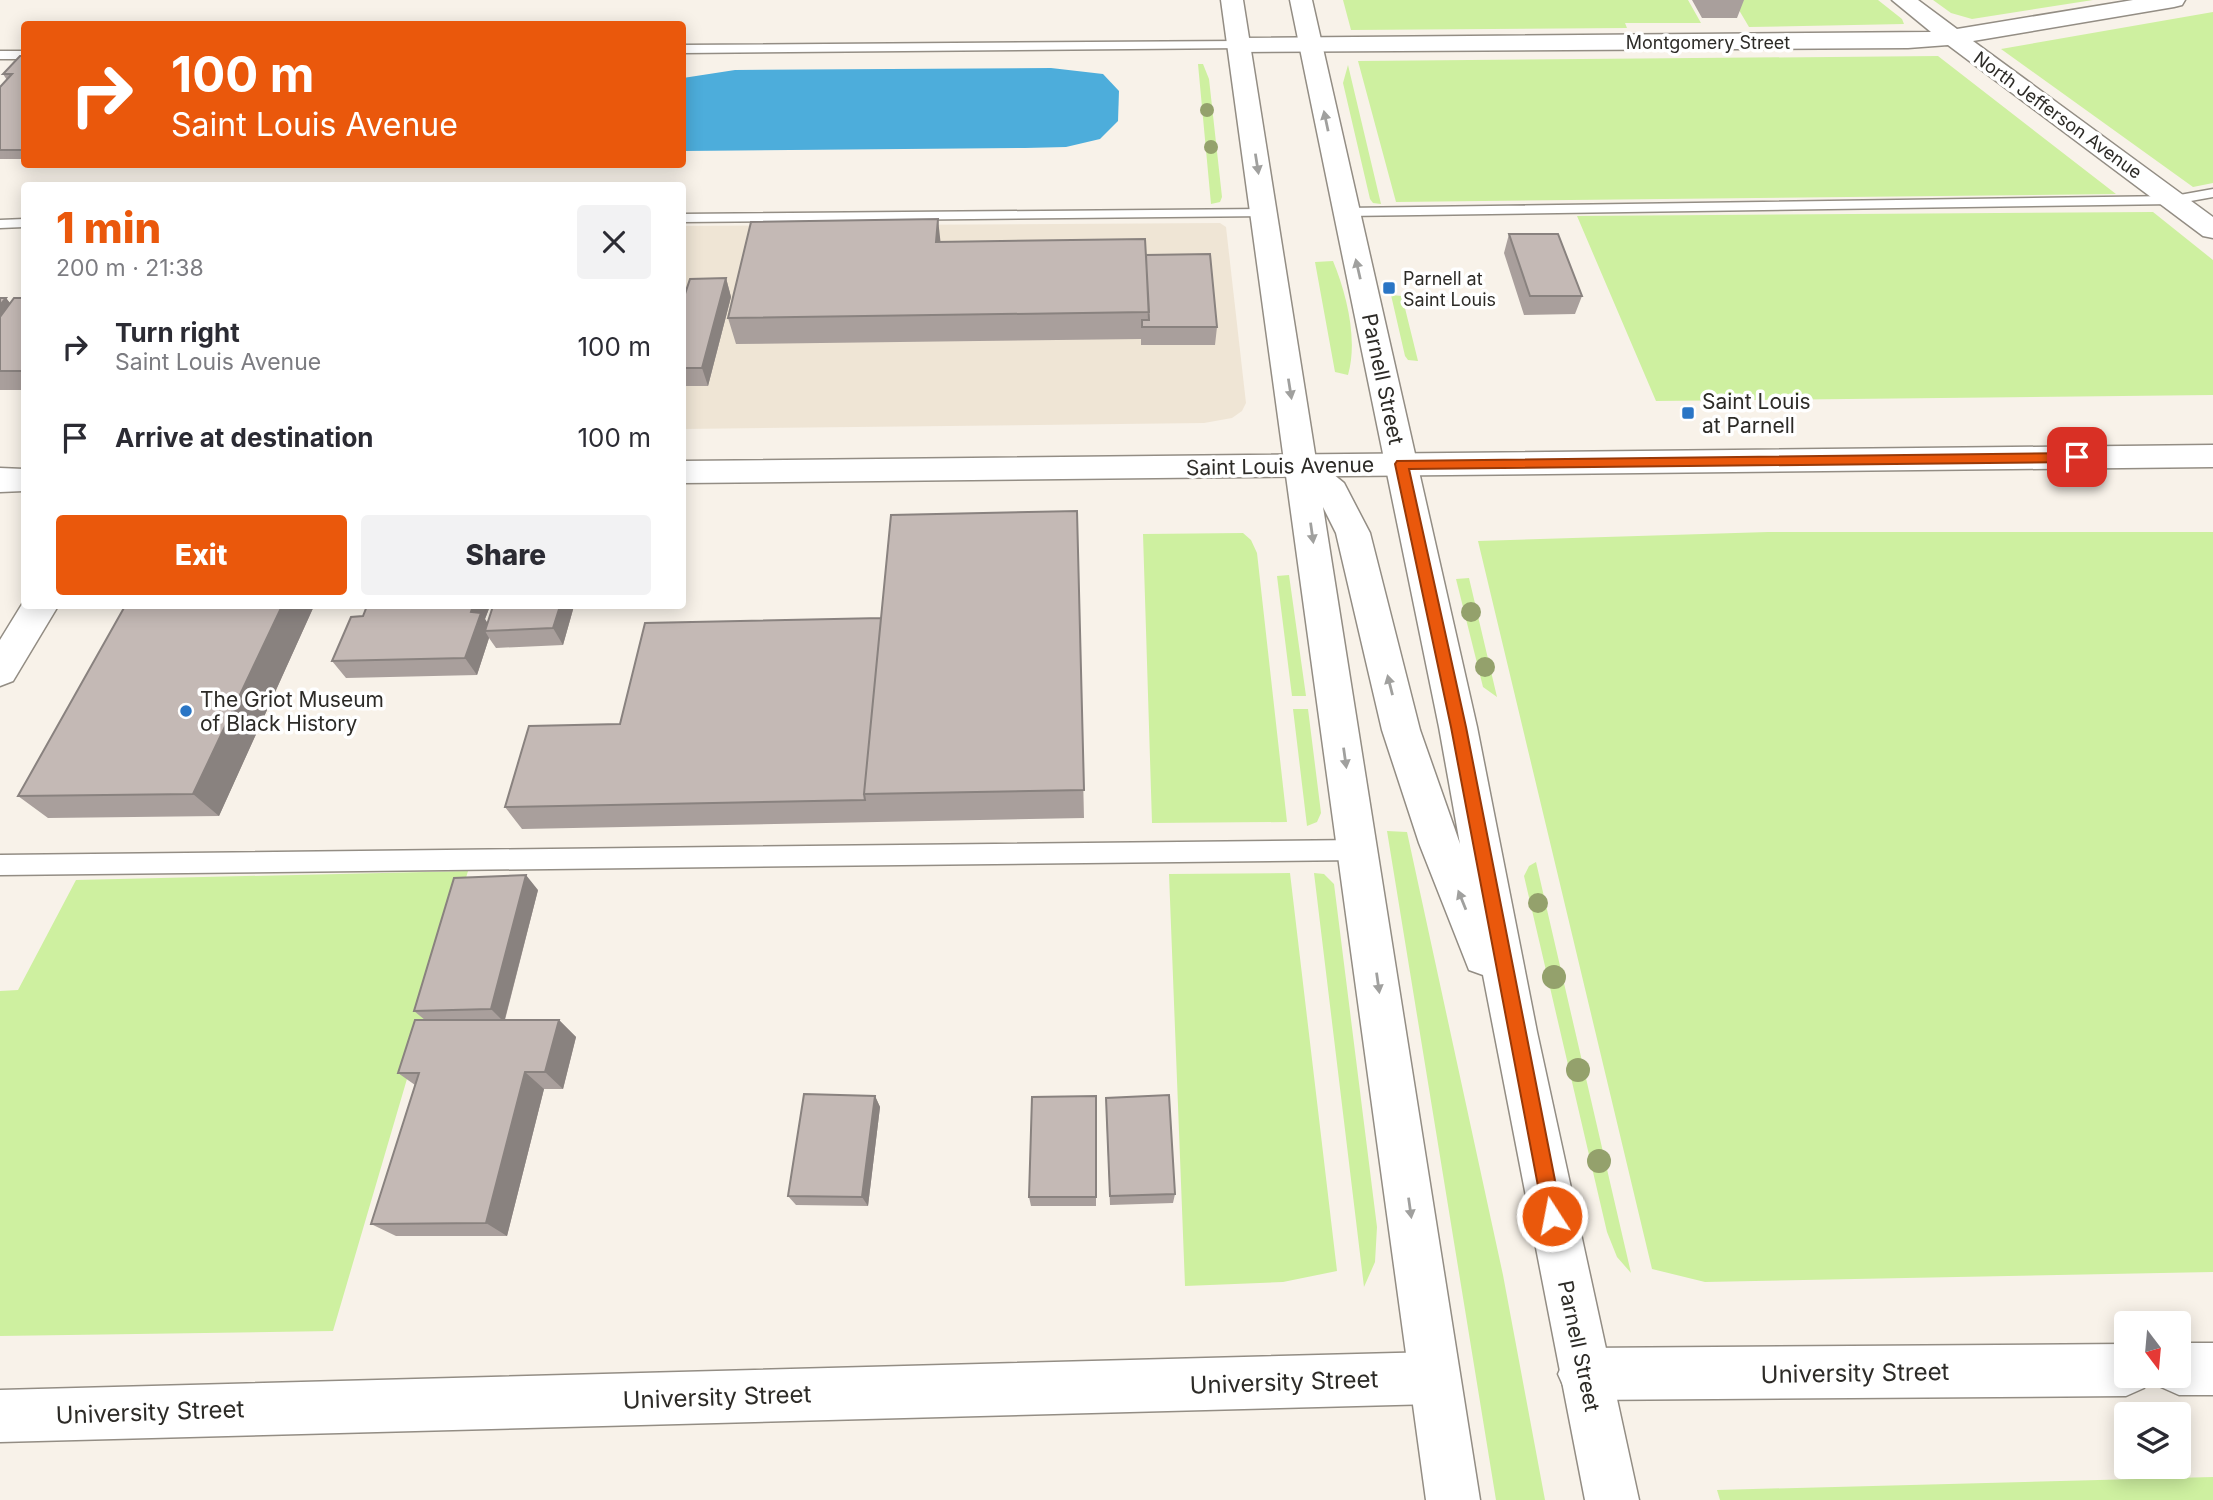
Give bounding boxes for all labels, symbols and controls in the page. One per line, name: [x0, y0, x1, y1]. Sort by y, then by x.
street label: Montgomery Street: [1626, 32, 1790, 53]
text: 100 m: [171, 45, 315, 104]
street label: North Jefferson Avenue: [1970, 47, 2146, 183]
icon: right: [56, 49, 147, 140]
text: Saint Louis Avenue: [171, 105, 458, 144]
one-way arrow: [1321, 110, 1332, 132]
one-way arrow: [1252, 153, 1263, 175]
text: 1 min: [56, 202, 161, 253]
button: close: [577, 205, 651, 279]
text: 200 m · 21:38: [56, 254, 204, 282]
one-way arrow: [1353, 258, 1364, 280]
place label: Parnell at Saint Louis: [1403, 268, 1496, 310]
marker: Parnell at Saint Louis: [1381, 280, 1397, 296]
street label: Parnell Street: [1357, 311, 1409, 447]
text: Turn right: [115, 317, 240, 348]
icon: right: [56, 328, 94, 366]
text: 100 m: [578, 331, 651, 362]
text: Saint Louis Avenue: [115, 348, 321, 376]
one-way arrow: [1285, 378, 1296, 400]
place label: Saint Louis at Parnell: [1702, 389, 1811, 438]
marker: Saint Louis at Parnell: [1680, 405, 1696, 421]
icon: arrive: [56, 419, 94, 457]
text: Arrive at destination: [115, 422, 374, 453]
text: 100 m: [578, 422, 651, 453]
pin: [2047, 427, 2107, 487]
icon: arrive: [2058, 438, 2096, 476]
street label: Saint Louis Avenue: [1186, 452, 1374, 480]
button: Exit: [56, 515, 347, 595]
button: Share: [361, 515, 651, 595]
one-way arrow: [1307, 522, 1318, 544]
one-way arrow: [1384, 674, 1395, 696]
place label: The Griot Museum of Black History: [200, 687, 384, 736]
marker: The Griot Museum of Black History: [178, 703, 194, 719]
one-way arrow: [1340, 747, 1351, 769]
one-way arrow: [1456, 890, 1467, 911]
one-way arrow: [1373, 972, 1384, 994]
position arrow: [1515, 1179, 1589, 1253]
one-way arrow: [1405, 1198, 1416, 1220]
street label: Parnell Street: [1553, 1278, 1605, 1414]
north arrow: [2114, 1311, 2191, 1388]
map controls: [2114, 1311, 2191, 1479]
street label: University Street: [1760, 1357, 1950, 1389]
street label: University Street: [1189, 1364, 1379, 1400]
street label: University Street: [622, 1379, 812, 1415]
street label: University Street: [55, 1394, 245, 1430]
button: layers: [2114, 1402, 2191, 1479]

